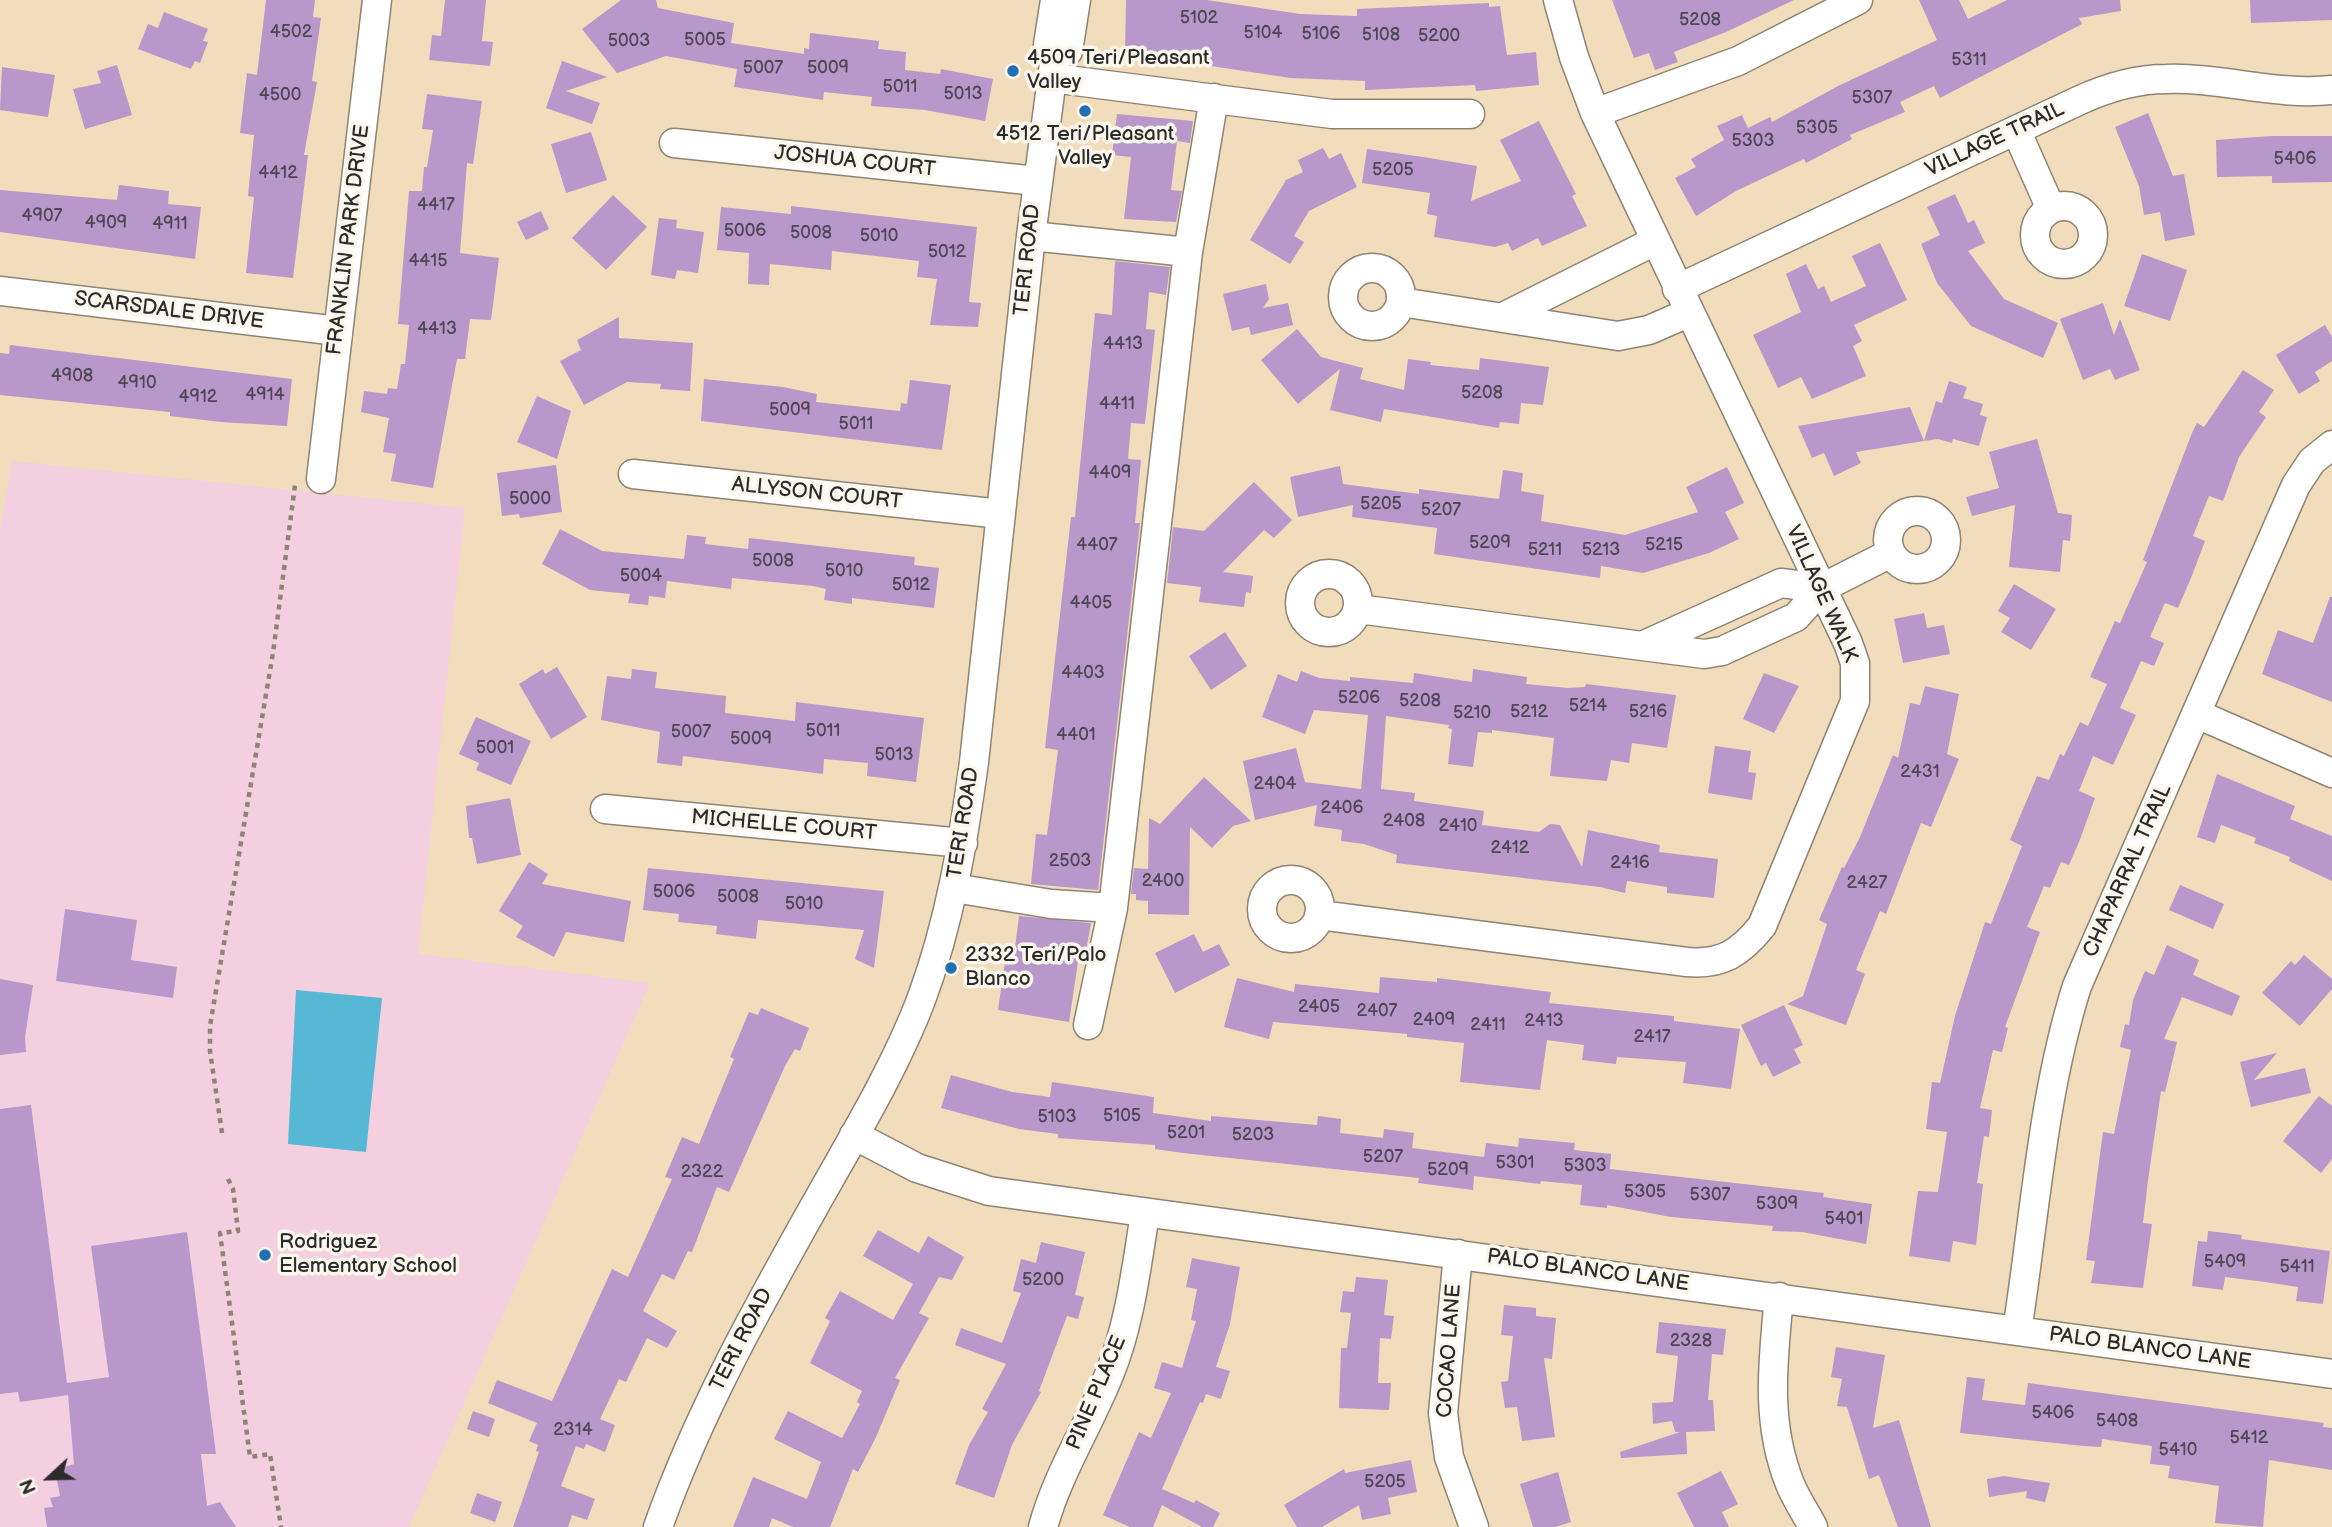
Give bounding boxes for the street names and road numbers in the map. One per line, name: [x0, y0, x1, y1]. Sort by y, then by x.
street label: VILLAGE TRAIL: [1922, 97, 2068, 183]
street label: FRANKLIN PARK DRIVE: [322, 123, 376, 357]
street label: JOSHUA COURT: [773, 141, 937, 183]
street label: TERI ROAD: [1010, 203, 1046, 317]
street label: SCARSDALE DRIVE: [73, 287, 265, 335]
street label: ALLYSON COURT: [730, 473, 904, 515]
street label: VILLAGE WALK: [1780, 522, 1862, 666]
street label: TERI ROAD: [943, 766, 985, 880]
street label: CHAPARRAL TRAIL: [2078, 780, 2178, 962]
street label: MICHELLE COURT: [690, 805, 878, 847]
street label: PALO BLANCO LANE: [1485, 1244, 1691, 1298]
street label: COCAO LANE: [1433, 1283, 1467, 1419]
street label: TERI ROAD: [705, 1284, 779, 1396]
street label: PALO BLANCO LANE: [2047, 1322, 2253, 1376]
street label: PINE PLACE: [1062, 1332, 1132, 1454]

